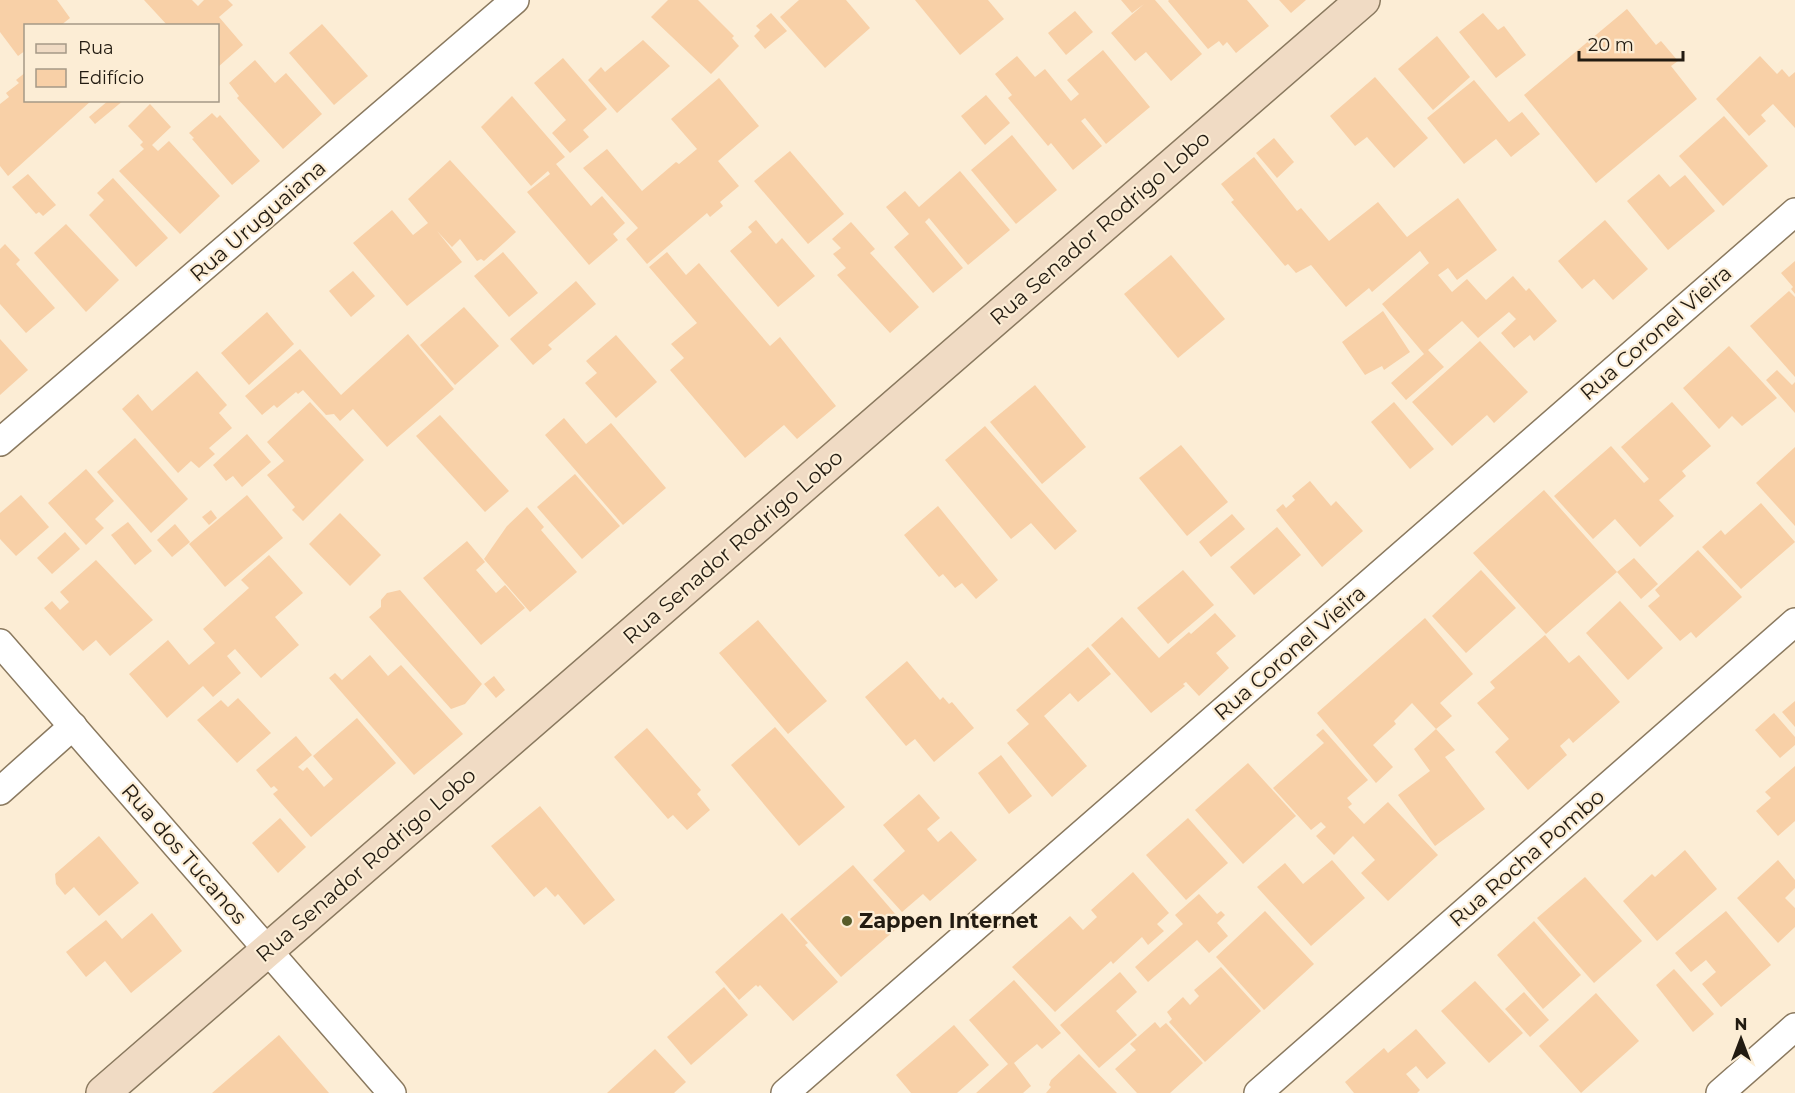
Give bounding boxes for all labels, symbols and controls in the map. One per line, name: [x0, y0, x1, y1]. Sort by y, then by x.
legend: [24, 24, 219, 102]
scale bar: [1579, 24, 1682, 62]
text: 20 m: [1588, 34, 1634, 56]
text: Rua: [78, 37, 114, 59]
text: Edifício: [78, 67, 144, 89]
street label: Rua Senador Rodrigo Lobo: [985, 125, 1215, 330]
street label: Rua Uruguaiana: [185, 155, 331, 286]
street label: Rua Coronel Vieira: [1575, 260, 1736, 405]
street label: Rua Senador Rodrigo Lobo: [618, 444, 848, 649]
street label: Rua Coronel Vieira: [1209, 580, 1370, 725]
street label: Rua Senador Rodrigo Lobo: [251, 762, 481, 967]
street label: Rua dos Tucanos: [117, 778, 252, 929]
street label: Rua Rocha Pombo: [1444, 784, 1609, 932]
place label: Zappen Internet: [859, 908, 1038, 933]
marker: Zappen Internet: [840, 914, 854, 928]
north arrow: [1711, 1009, 1771, 1069]
text: N: [1735, 1015, 1747, 1034]

